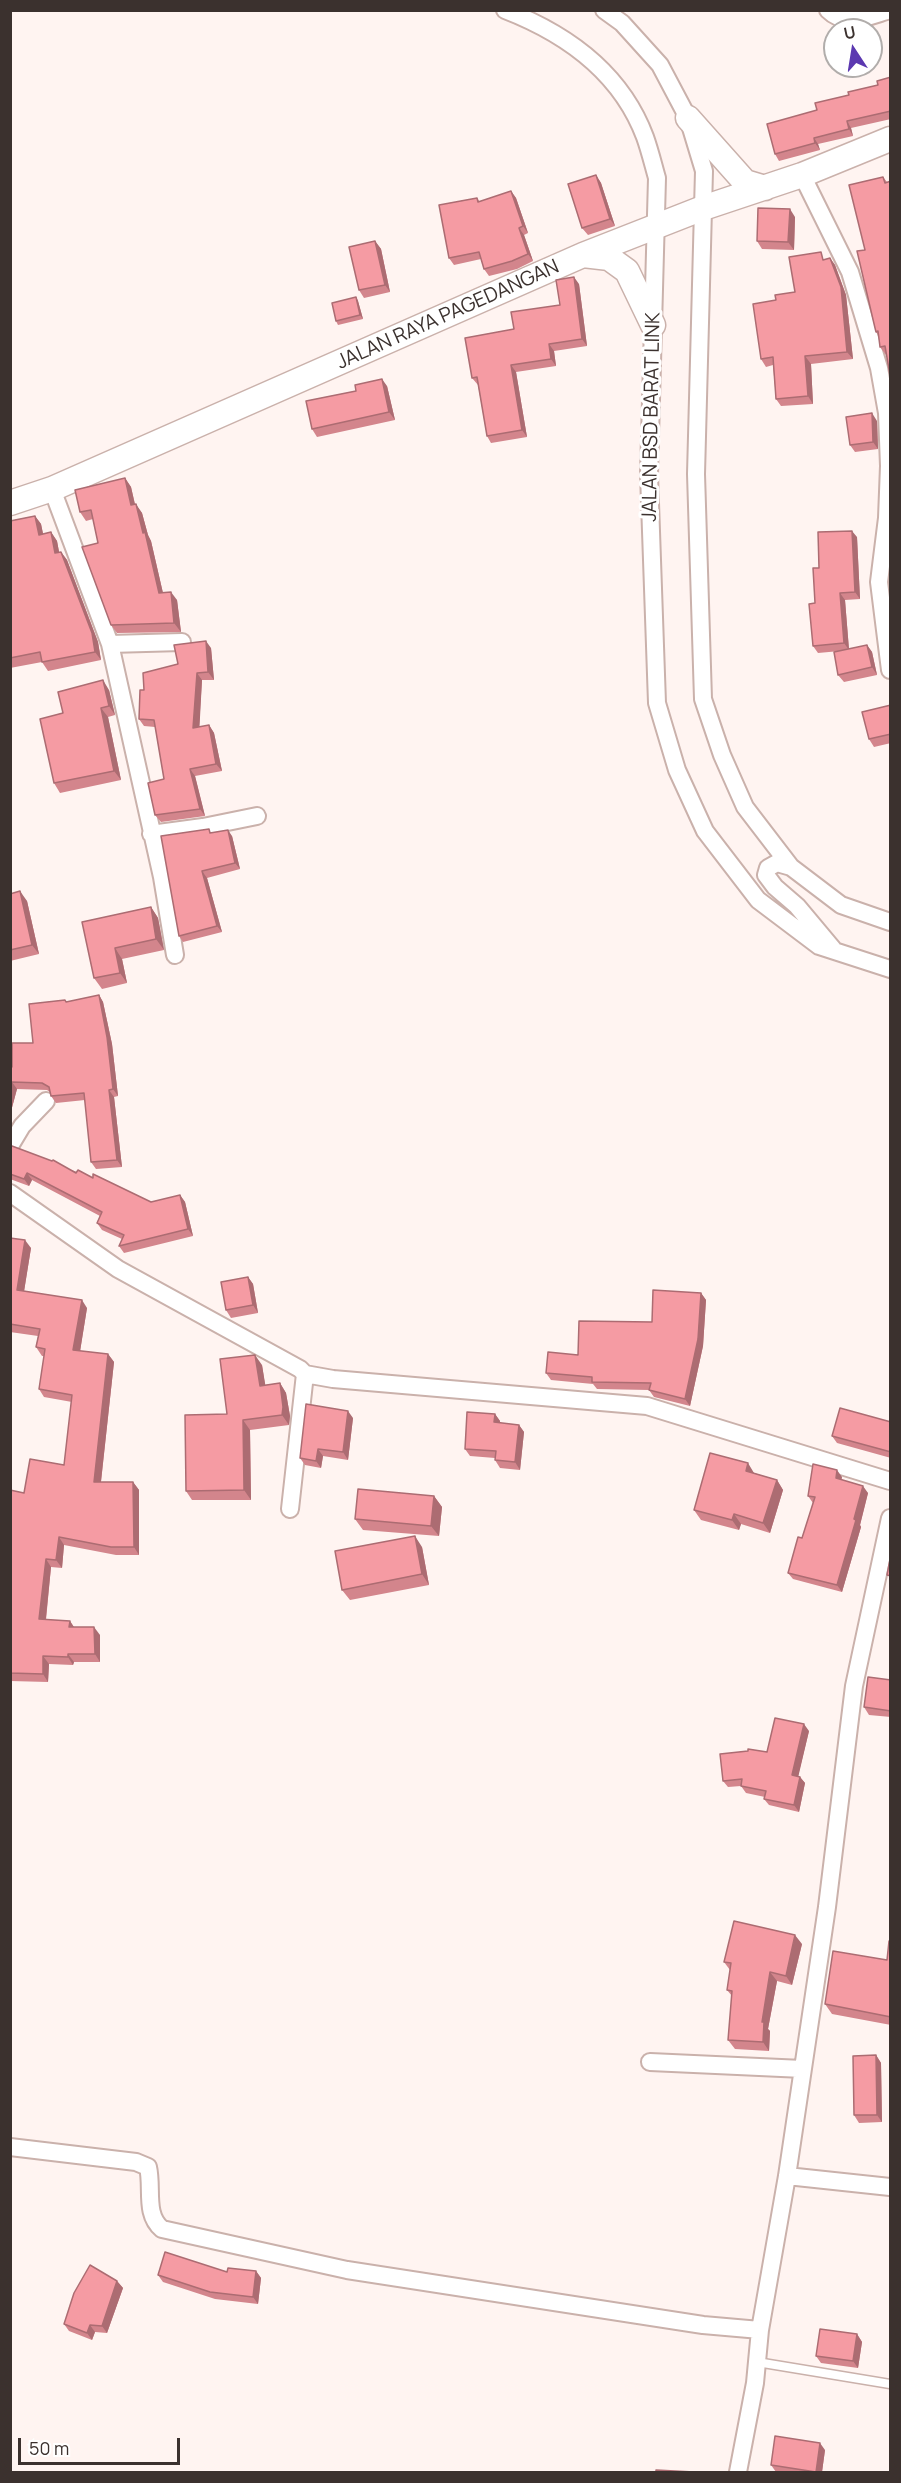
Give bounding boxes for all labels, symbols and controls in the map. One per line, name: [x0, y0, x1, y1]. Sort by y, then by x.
north arrow: [823, 18, 883, 78]
text: U: [842, 20, 858, 44]
street label: JALAN RAYA PAGEDANGAN: [333, 255, 563, 375]
street label: JALAN BSD BARAT LINK: [638, 312, 666, 522]
scale bar: [21, 2426, 183, 2464]
text: 50 m: [29, 2436, 69, 2460]

